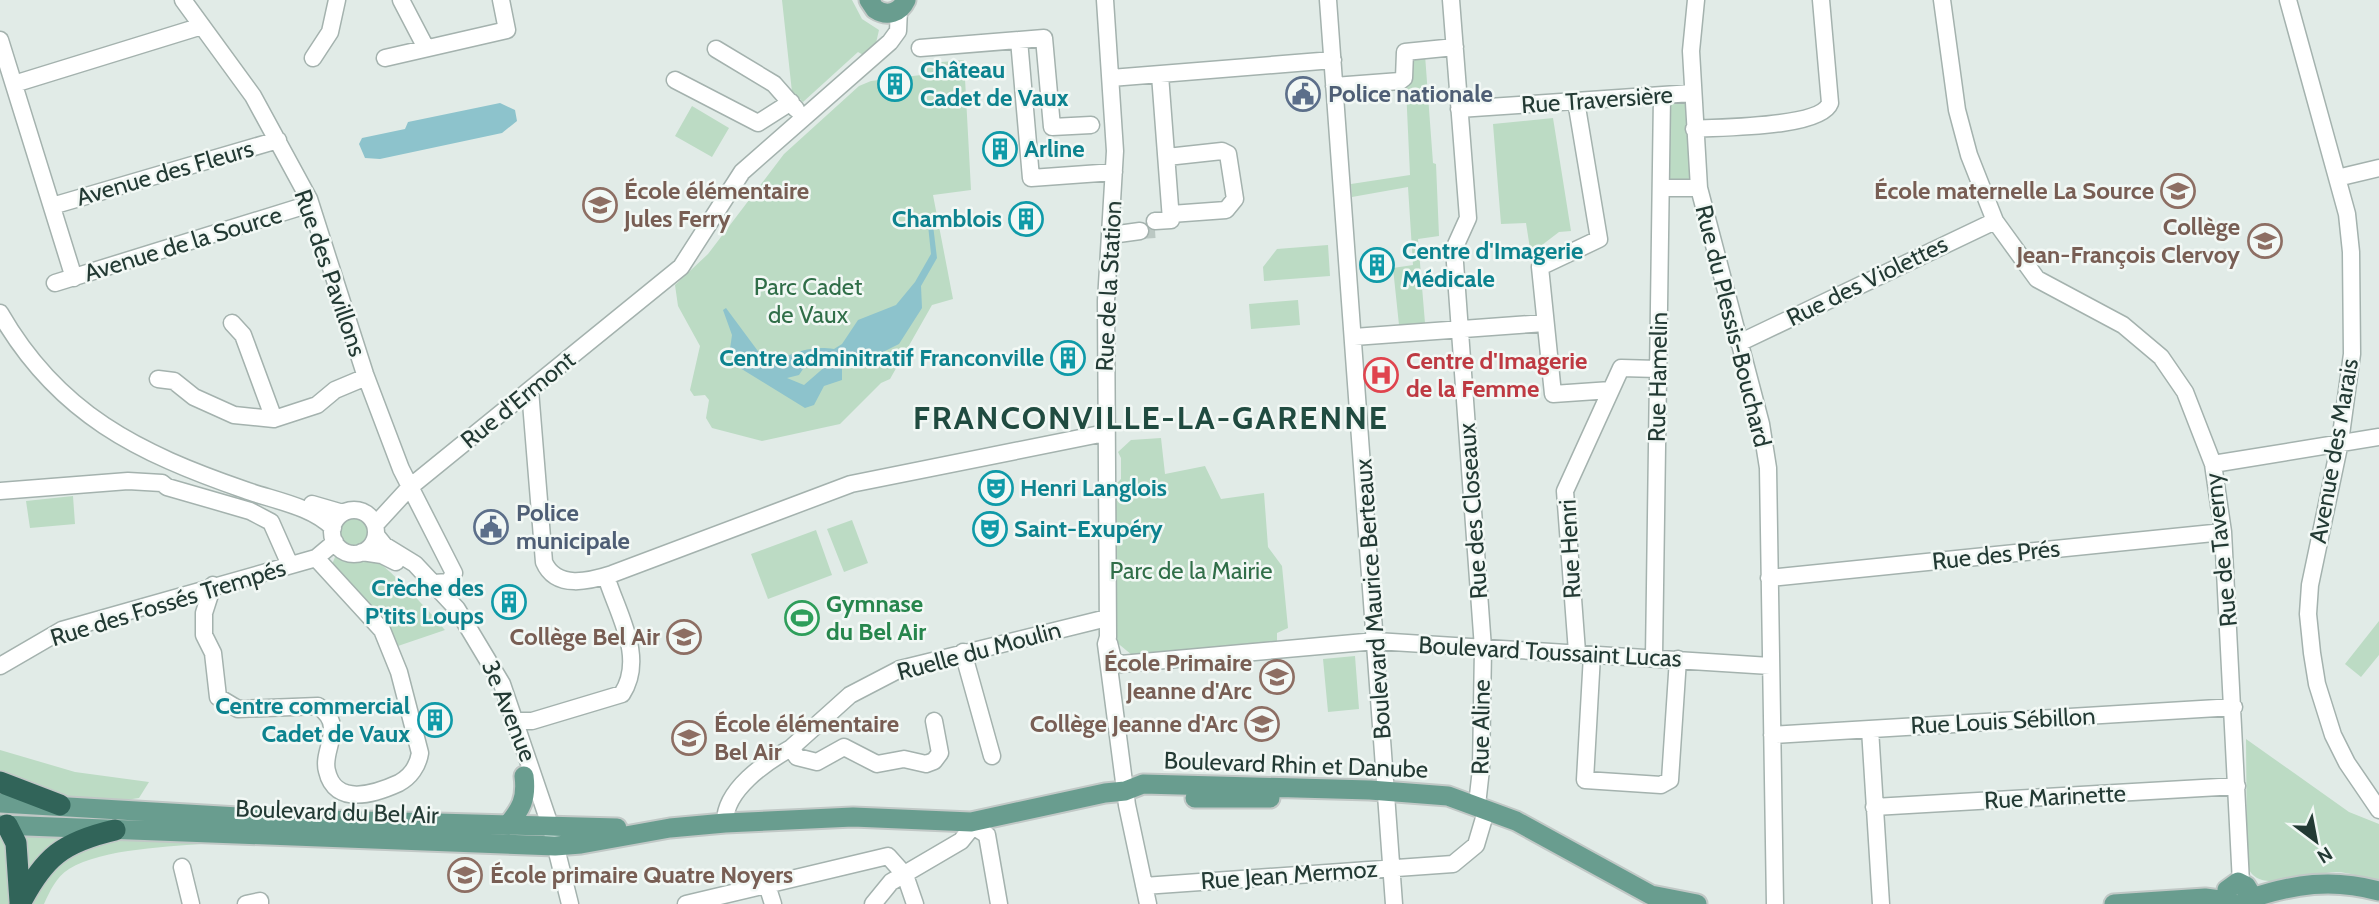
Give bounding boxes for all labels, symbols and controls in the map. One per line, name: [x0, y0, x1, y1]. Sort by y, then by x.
place label: Château Cadet de Vaux: [920, 55, 1069, 112]
building icon: Château Cadet de Vaux: [876, 65, 914, 103]
public building icon: Police nationale: [1284, 75, 1322, 113]
place label: Police nationale: [1328, 79, 1493, 108]
street label: Rue Traversière: [1520, 80, 1674, 119]
building icon: Arline: [981, 130, 1019, 168]
street label: Avenue des Fleurs: [73, 133, 257, 212]
place label: Arline: [1024, 134, 1085, 163]
school or university icon: École maternelle La Source: [2159, 172, 2197, 210]
place label: École élémentaire Jules Ferry: [623, 176, 809, 233]
place label: École maternelle La Source: [1874, 176, 2154, 205]
street label: Rue des Pavillons: [288, 186, 373, 360]
school or university icon: École élémentaire Jules Ferry: [581, 186, 619, 224]
street label: Avenue de la Source: [81, 200, 285, 287]
building icon: Chamblois: [1007, 200, 1045, 238]
street label: Rue de la Station: [1090, 200, 1127, 372]
street label: Rue du Plessis-Bouchard: [1689, 202, 1778, 450]
place label: Chamblois: [892, 204, 1002, 233]
place label: Collège Jean-François Clervoy: [2015, 212, 2240, 269]
school or university icon: Collège Jean-François Clervoy: [2246, 222, 2284, 260]
street label: Rue des Violettes: [1782, 229, 1952, 332]
place label: Centre d'Imagerie Médicale: [1402, 236, 1583, 293]
building icon: Centre d'Imagerie Médicale: [1358, 246, 1396, 284]
park label: Parc Cadet de Vaux: [754, 272, 862, 329]
street label: Rue Hamelin: [1642, 312, 1673, 442]
building icon: Centre adminitratif Franconville: [1049, 339, 1087, 377]
place label: Centre adminitratif Franconville: [719, 343, 1044, 372]
street label: Rue d'Ermont: [455, 345, 580, 454]
place label: Centre d'Imagerie de la Femme: [1406, 346, 1587, 403]
hospital icon: Centre d'Imagerie de la Femme: [1362, 356, 1400, 394]
street label: Avenue des Marais: [2303, 356, 2364, 546]
district label: FRANCONVILLE-LA-GARENNE: [913, 398, 1389, 437]
street label: Rue des Closeaux: [1452, 421, 1493, 600]
street label: Boulevard Maurice Berteaux: [1348, 457, 1397, 740]
theatre icon: Henri Langlois: [977, 469, 1015, 507]
street label: Rue de Taverny: [2198, 472, 2243, 628]
place label: Henri Langlois: [1020, 473, 1167, 502]
place label: Police municipale: [516, 498, 630, 555]
street label: Rue Henri: [1552, 499, 1587, 599]
public building icon: Police municipale: [472, 508, 510, 546]
theatre icon: Saint-Exupéry: [971, 510, 1009, 548]
place label: Saint-Exupéry: [1014, 514, 1163, 543]
street label: Rue des Prés: [1931, 533, 2061, 576]
street label: Rue des Fossés Trempés: [47, 553, 289, 652]
park label: Parc de la Mairie: [1110, 556, 1273, 585]
place label: Crèche des P'tits Loups: [365, 573, 484, 630]
building icon: Crèche des P'tits Loups: [490, 583, 528, 621]
place label: Gymnase du Bel Air: [826, 589, 926, 646]
sports icon: Gymnase du Bel Air: [783, 599, 821, 637]
street label: Ruelle du Moulin: [894, 615, 1064, 686]
school or university icon: Collège Bel Air: [665, 618, 703, 656]
place label: Collège Bel Air: [510, 622, 660, 651]
street label: Boulevard Toussaint Lucas: [1418, 630, 1682, 673]
place label: École Primaire Jeanne d'Arc: [1104, 648, 1252, 705]
street label: 3e Avenue: [476, 656, 543, 766]
school or university icon: École Primaire Jeanne d'Arc: [1258, 658, 1296, 696]
street label: Rue Aline: [1465, 679, 1496, 775]
place label: Centre commercial Cadet de Vaux: [215, 691, 410, 748]
building icon: Centre commercial Cadet de Vaux: [416, 701, 454, 739]
street label: Rue Louis Sébillon: [1910, 701, 2096, 740]
school or university icon: Collège Jeanne d'Arc: [1243, 705, 1281, 743]
place label: École élémentaire Bel Air: [714, 709, 899, 766]
place label: Collège Jeanne d'Arc: [1030, 709, 1238, 738]
school or university icon: École élémentaire Bel Air: [670, 719, 708, 757]
street label: Boulevard Rhin et Danube: [1163, 745, 1429, 784]
street label: Rue Marinette: [1983, 778, 2127, 815]
street label: Boulevard du Bel Air: [235, 793, 440, 830]
north arrow: [2281, 806, 2351, 876]
text: N: [2313, 842, 2337, 868]
street label: Rue Jean Mermoz: [1200, 854, 1378, 895]
school or university icon: École primaire Quatre Noyers: [446, 856, 484, 894]
place label: École primaire Quatre Noyers: [490, 860, 793, 889]

